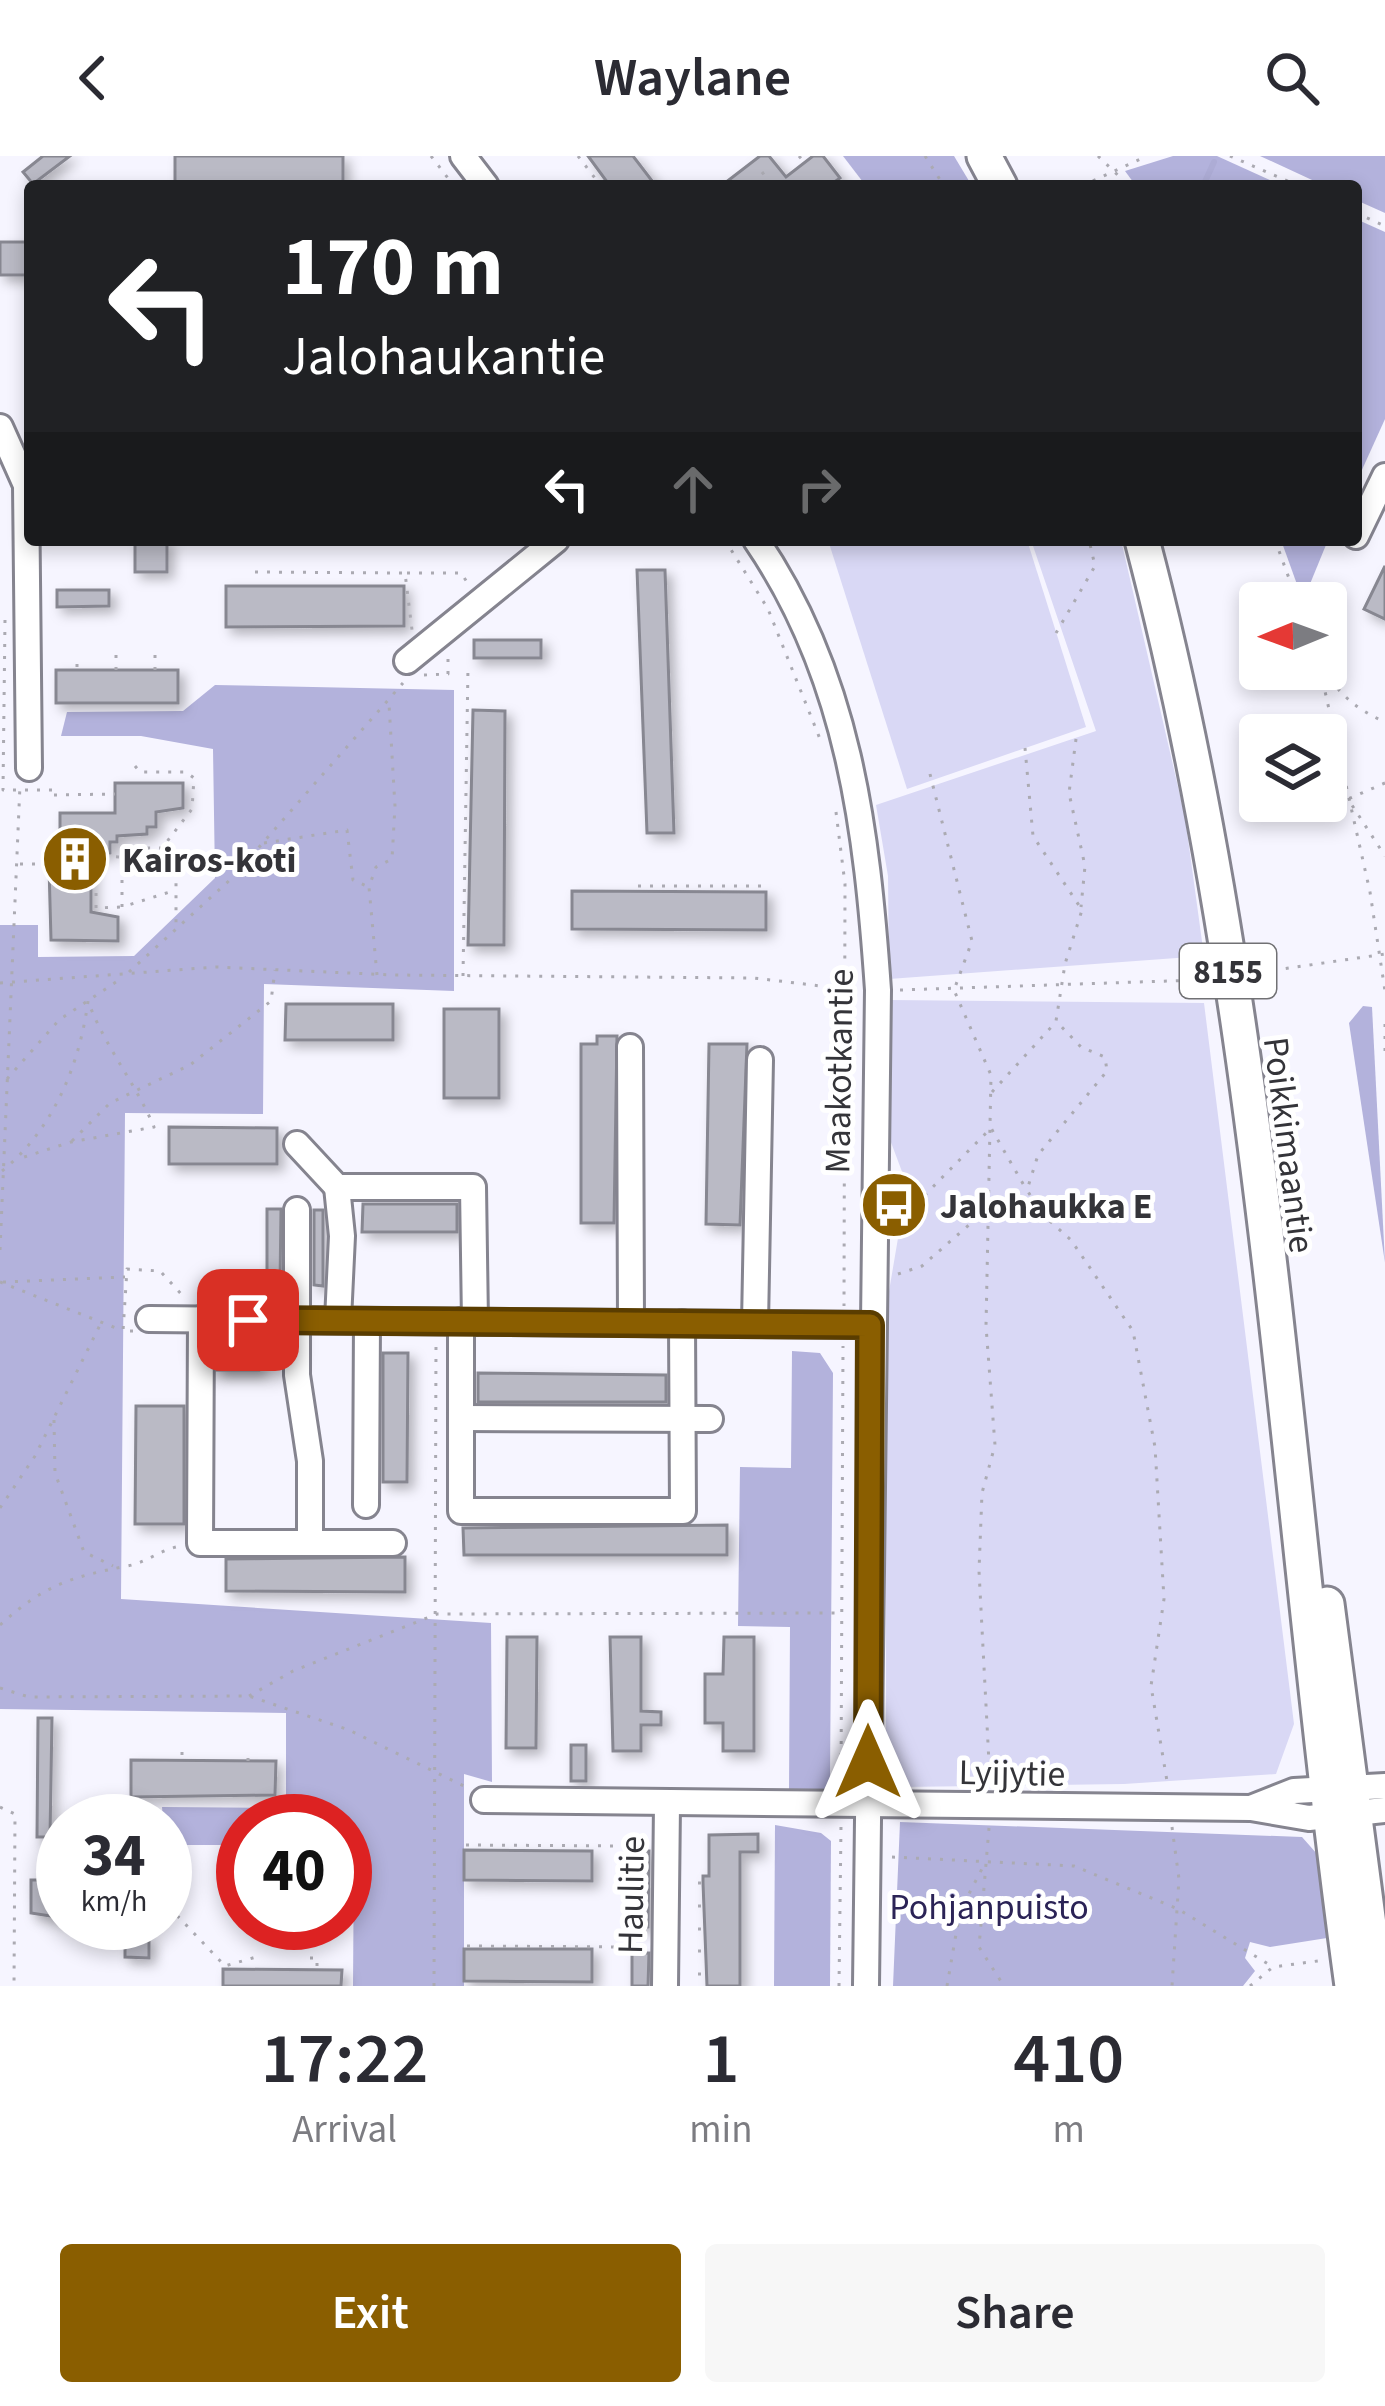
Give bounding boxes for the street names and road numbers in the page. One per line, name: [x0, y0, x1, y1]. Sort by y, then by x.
road number: 8155: [1180, 944, 1276, 998]
street label: Maakotkantie: [812, 968, 867, 1174]
street label: Poikkimaantie: [1250, 1034, 1327, 1256]
street label: Lyijytie: [958, 1747, 1066, 1800]
street label: Haulitie: [605, 1836, 658, 1955]

